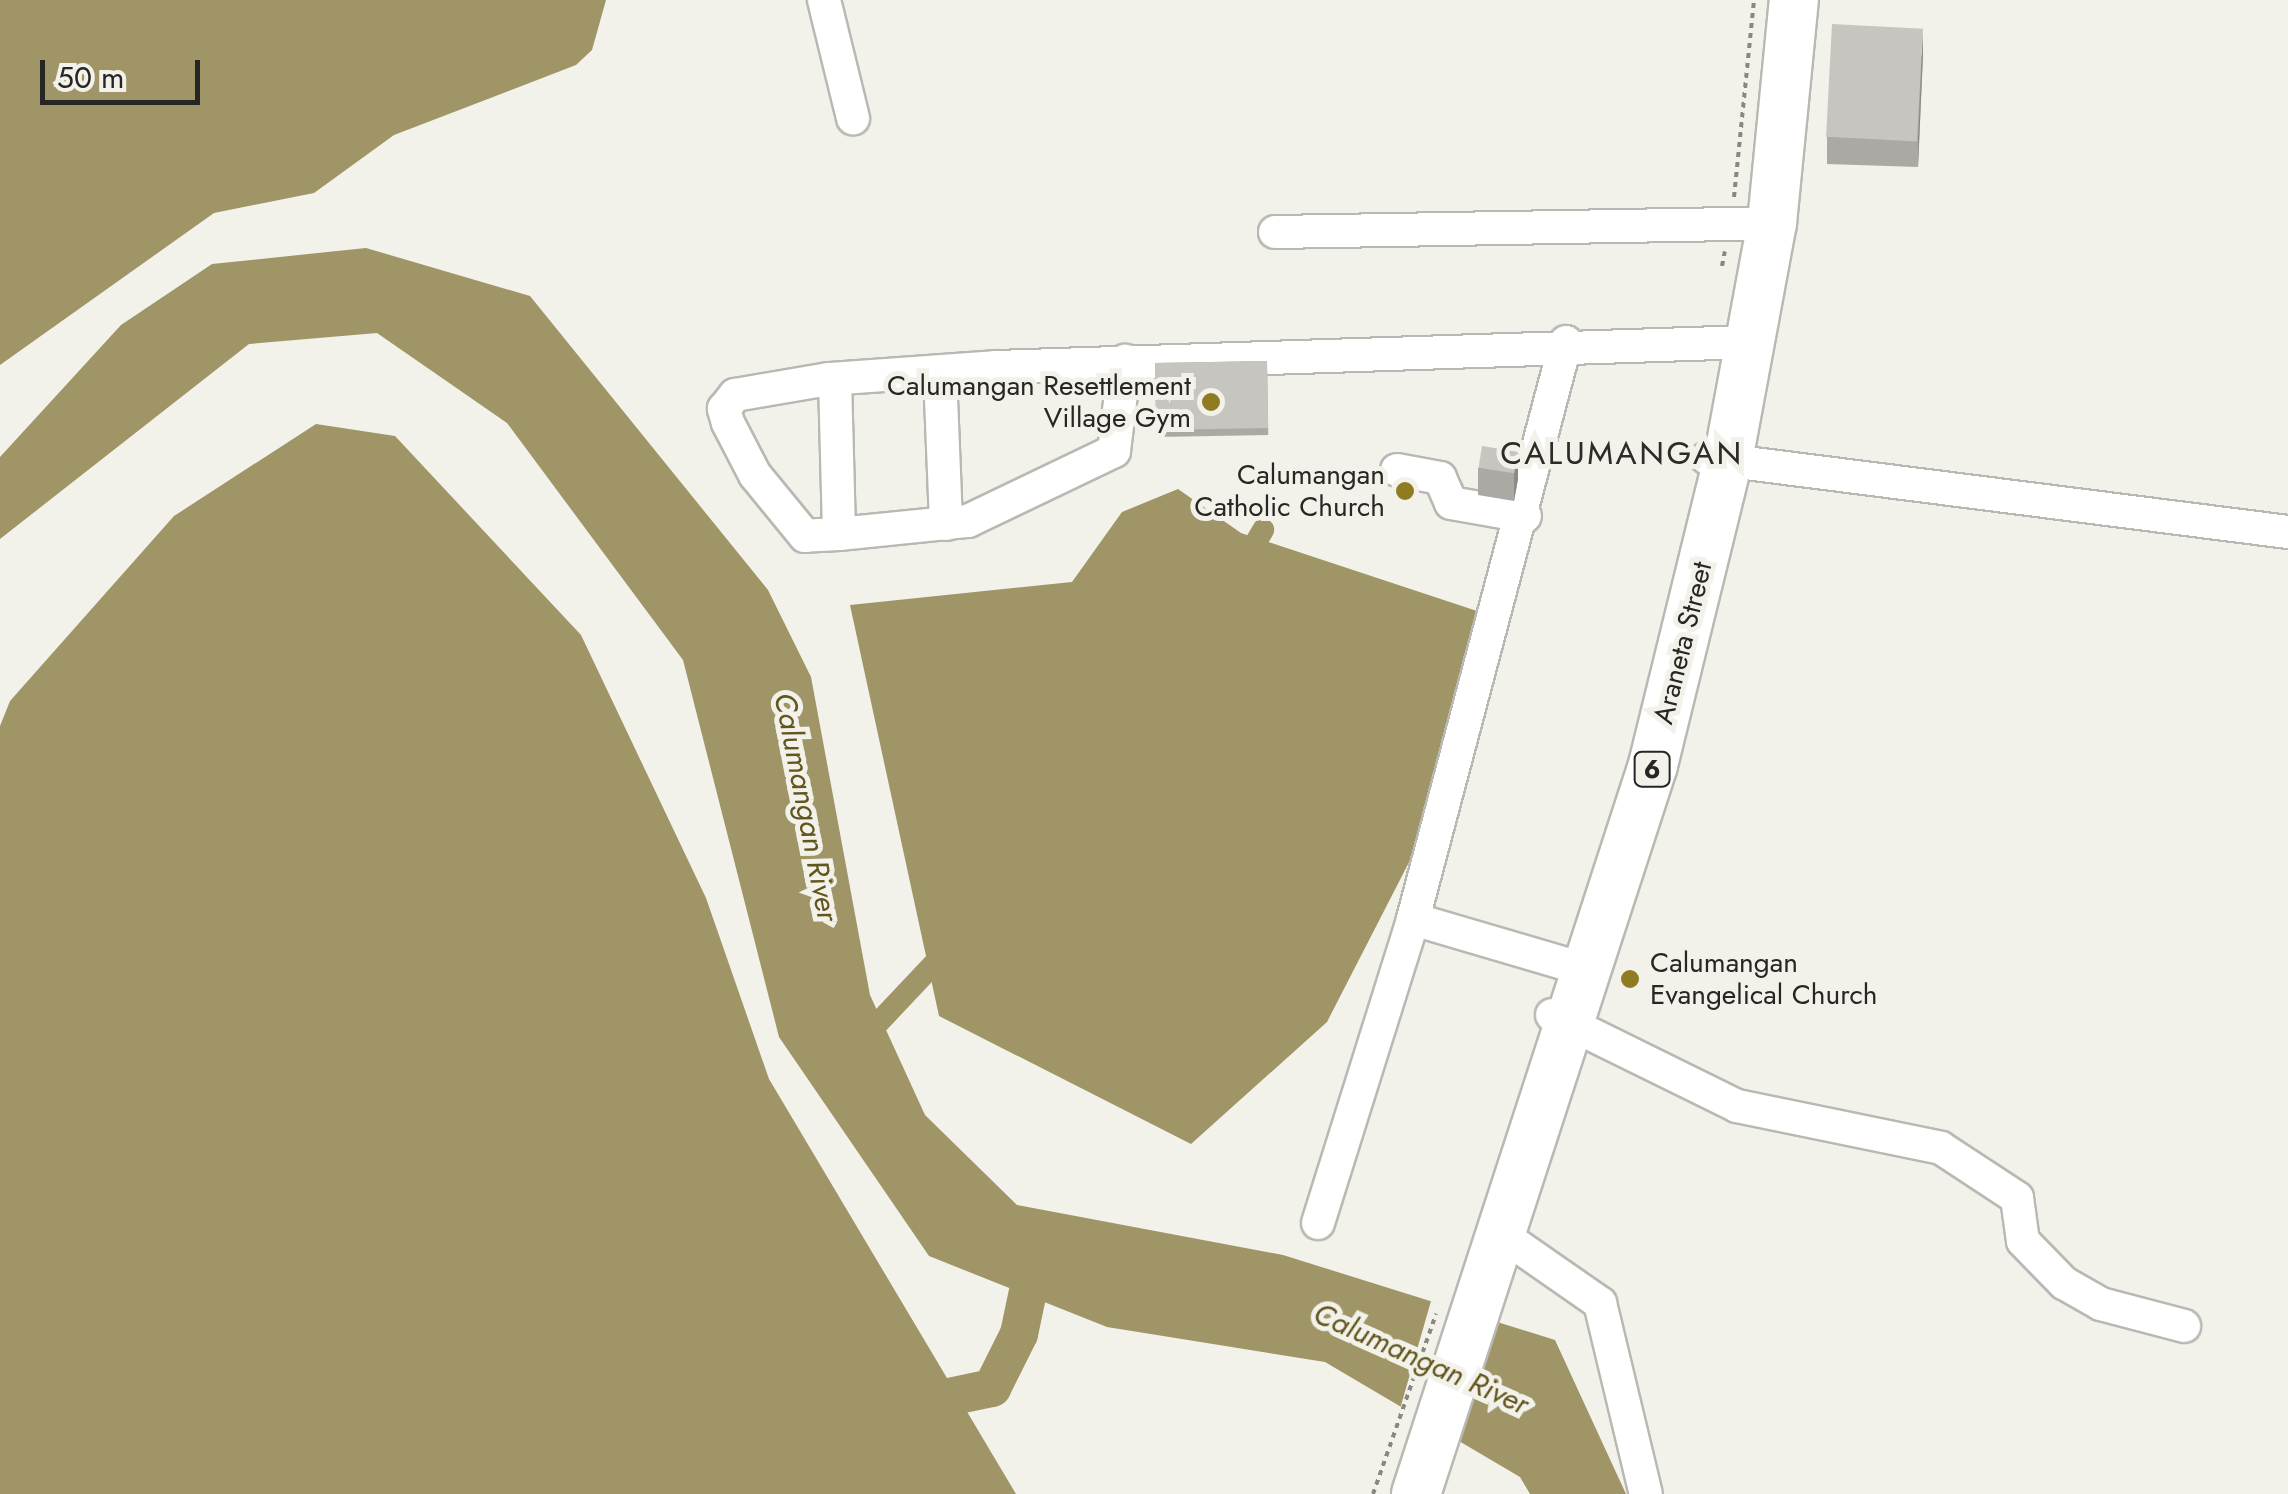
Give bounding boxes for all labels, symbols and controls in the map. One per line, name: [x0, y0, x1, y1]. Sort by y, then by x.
scale bar: [45, 40, 205, 102]
text: 50 m: [57, 56, 124, 99]
place label: Calumangan Resettlement Village Gym: [887, 369, 1191, 435]
marker: Calumangan Resettlement Village Gym: [1200, 391, 1222, 413]
district label: CALUMANGAN: [1500, 434, 1744, 472]
place label: Calumangan Catholic Church: [1194, 458, 1385, 524]
marker: Calumangan Catholic Church: [1394, 480, 1416, 502]
street label: Araneta Street: [1647, 558, 1719, 728]
water label: Calumangan River: [766, 690, 846, 924]
road number: 6: [1632, 749, 1672, 789]
place label: Calumangan Evangelical Church: [1650, 946, 1878, 1012]
marker: Calumangan Evangelical Church: [1619, 968, 1641, 990]
water label: Calumangan River: [1308, 1295, 1534, 1423]

